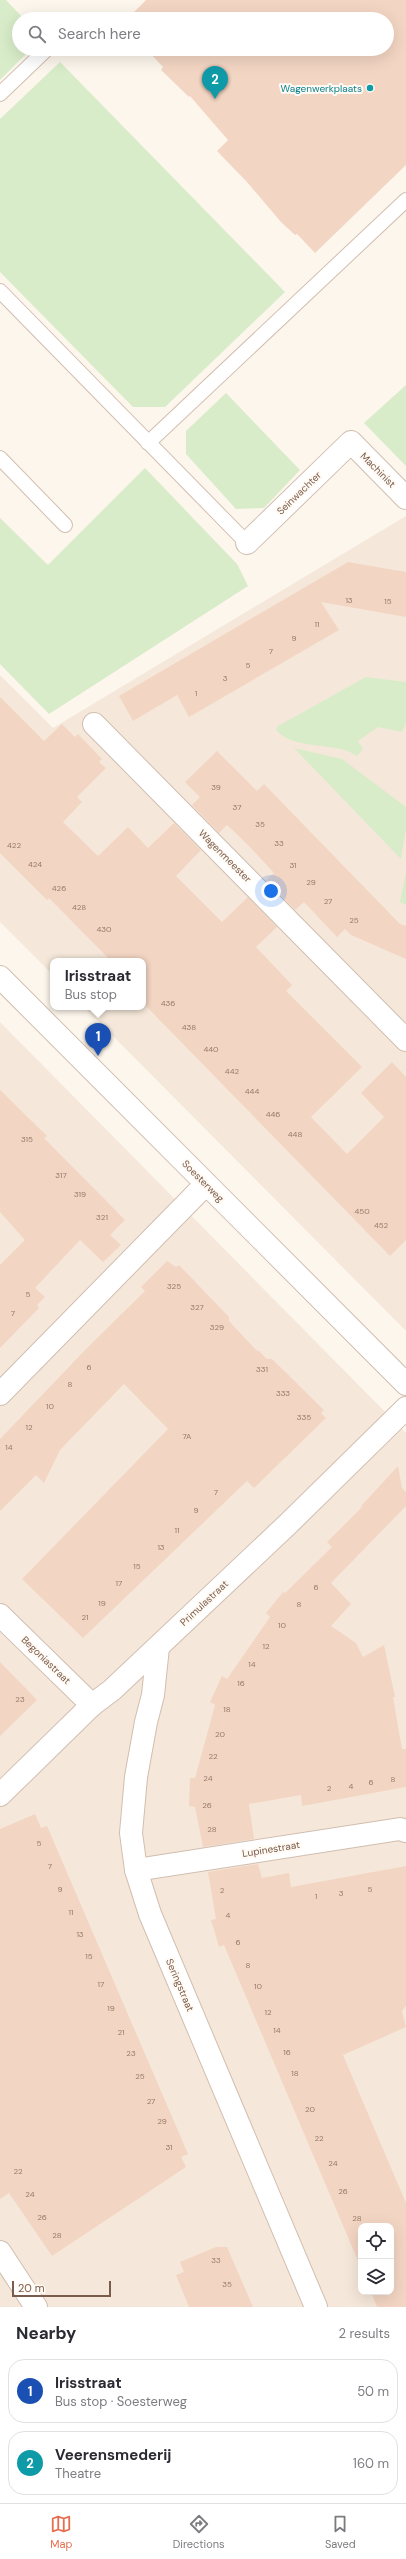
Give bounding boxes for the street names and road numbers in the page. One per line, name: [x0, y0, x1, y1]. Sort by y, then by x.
street label: Machinist: [358, 450, 398, 490]
street label: Seinwachter: [274, 468, 324, 518]
street label: Wagenmeester: [196, 827, 254, 885]
street label: Soesterweg: [179, 1157, 227, 1205]
street label: Primulastraat: [177, 1577, 231, 1629]
street label: Begoniastraat: [19, 1633, 73, 1687]
street label: Lupinestraat: [241, 1838, 301, 1860]
street label: Seringstraat: [163, 1957, 197, 2013]

